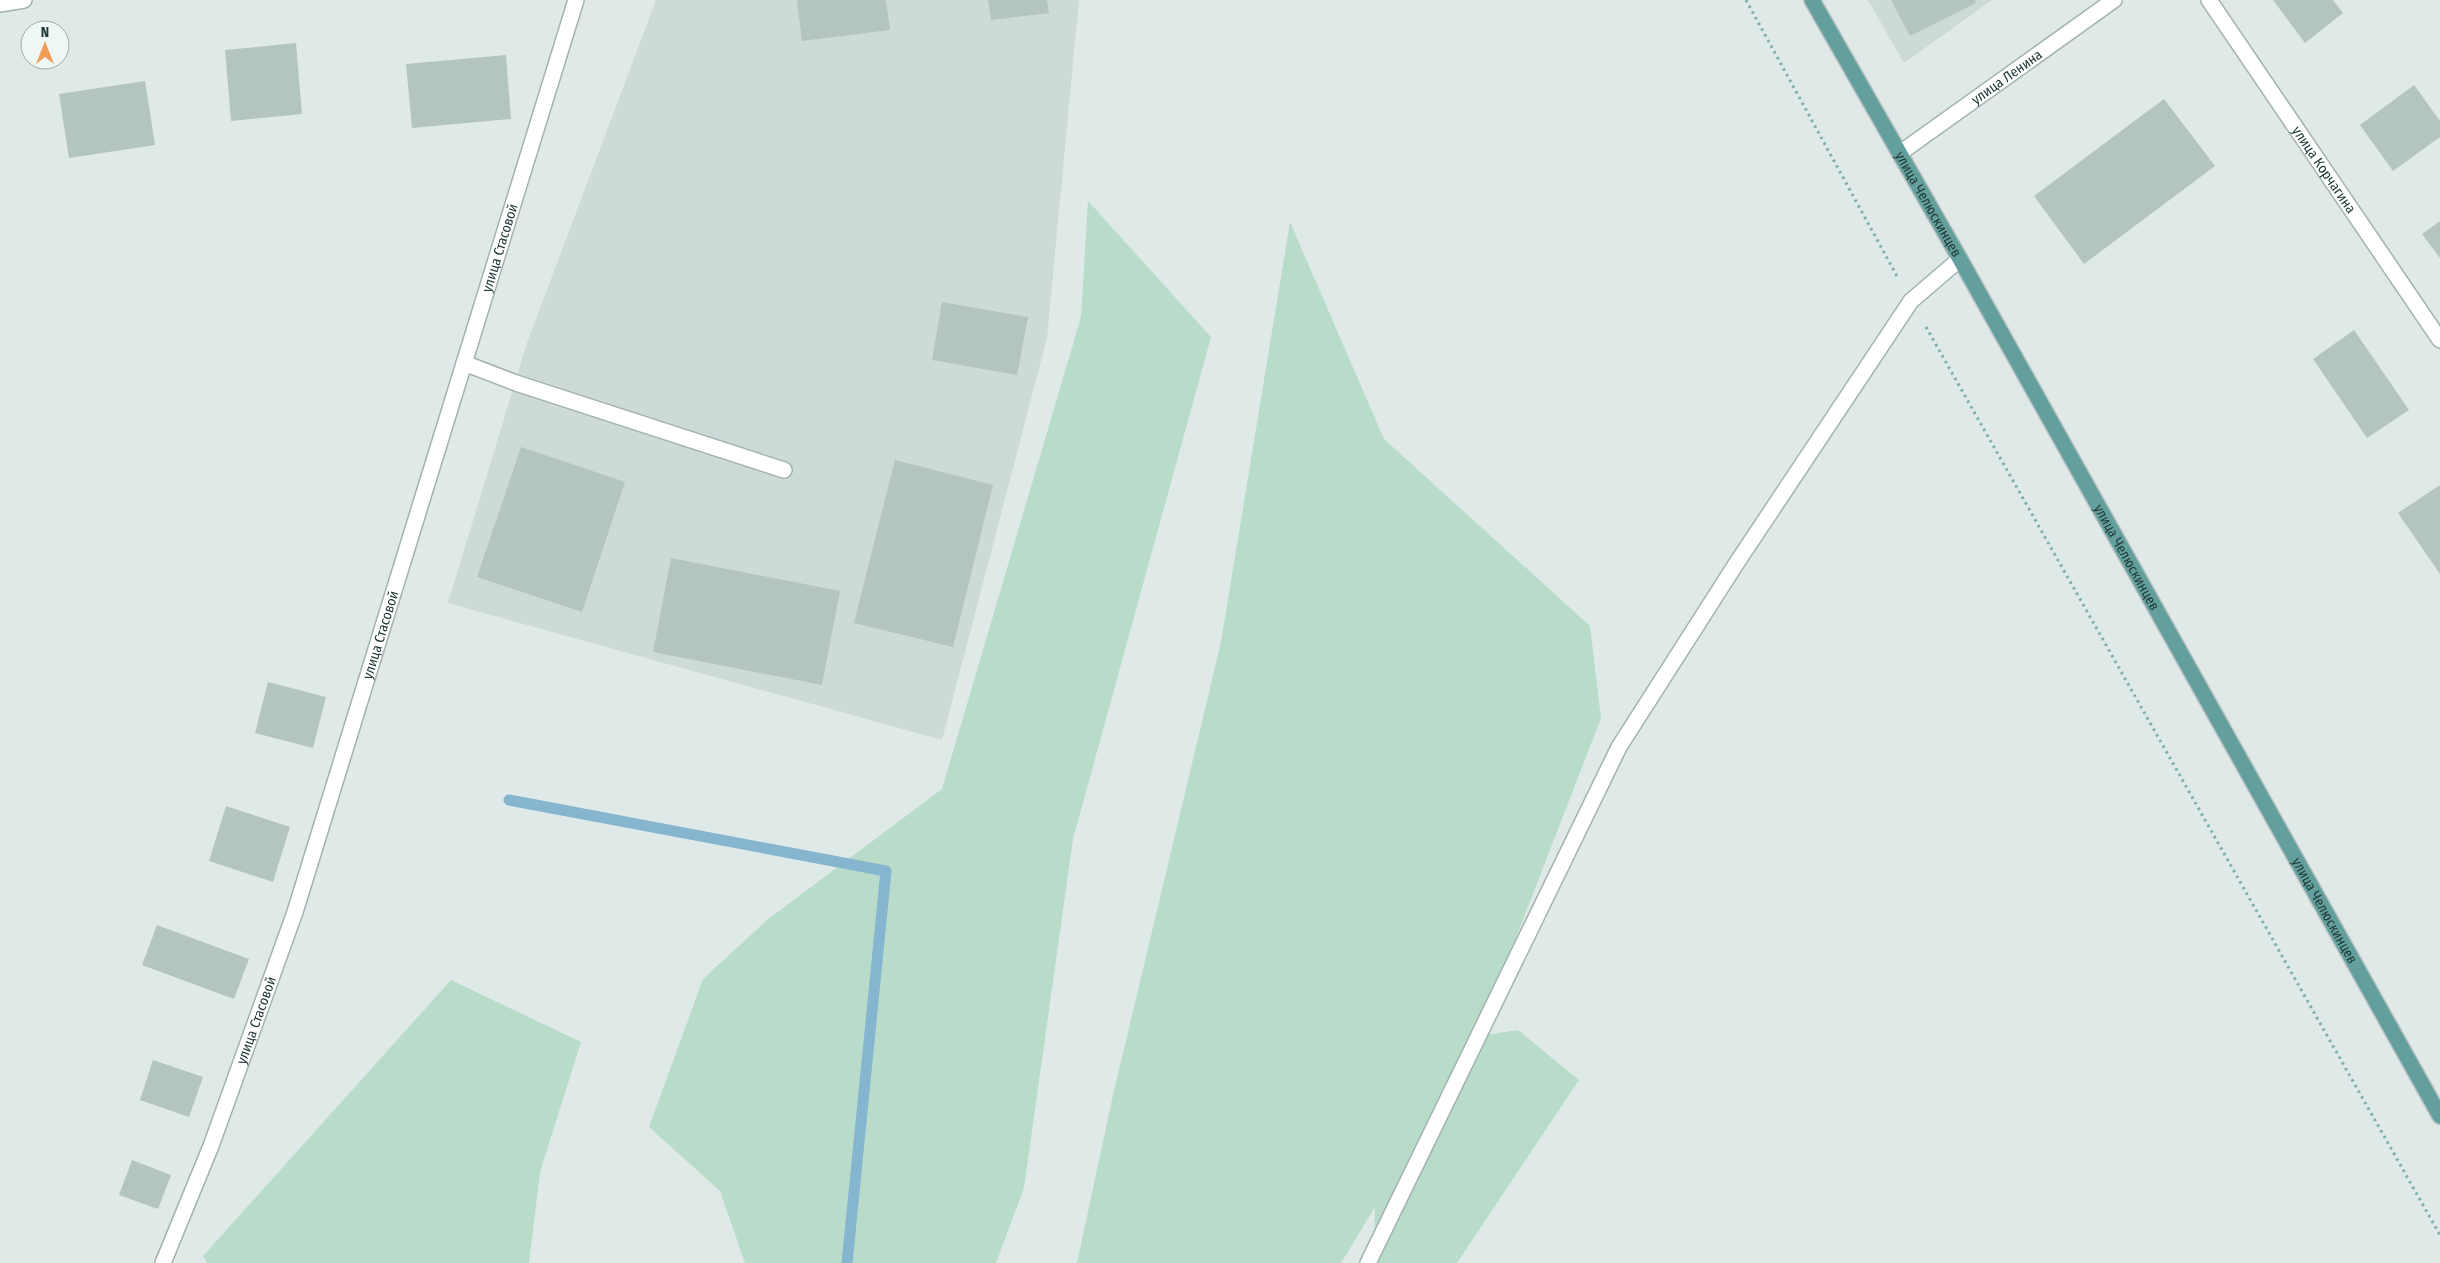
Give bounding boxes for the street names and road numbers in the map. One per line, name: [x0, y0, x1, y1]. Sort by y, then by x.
street label: улица Ленина: [1968, 46, 2046, 108]
street label: улица Корчагина: [2288, 123, 2359, 217]
street label: улица Челюскинцев: [1891, 148, 1965, 260]
street label: улица Стасовой: [478, 202, 522, 294]
street label: улица Челюскинцев: [2090, 501, 2163, 613]
street label: улица Стасовой: [359, 589, 402, 682]
street label: улица Челюскинцев: [2288, 855, 2361, 967]
street label: улица Стасовой: [233, 974, 280, 1067]

